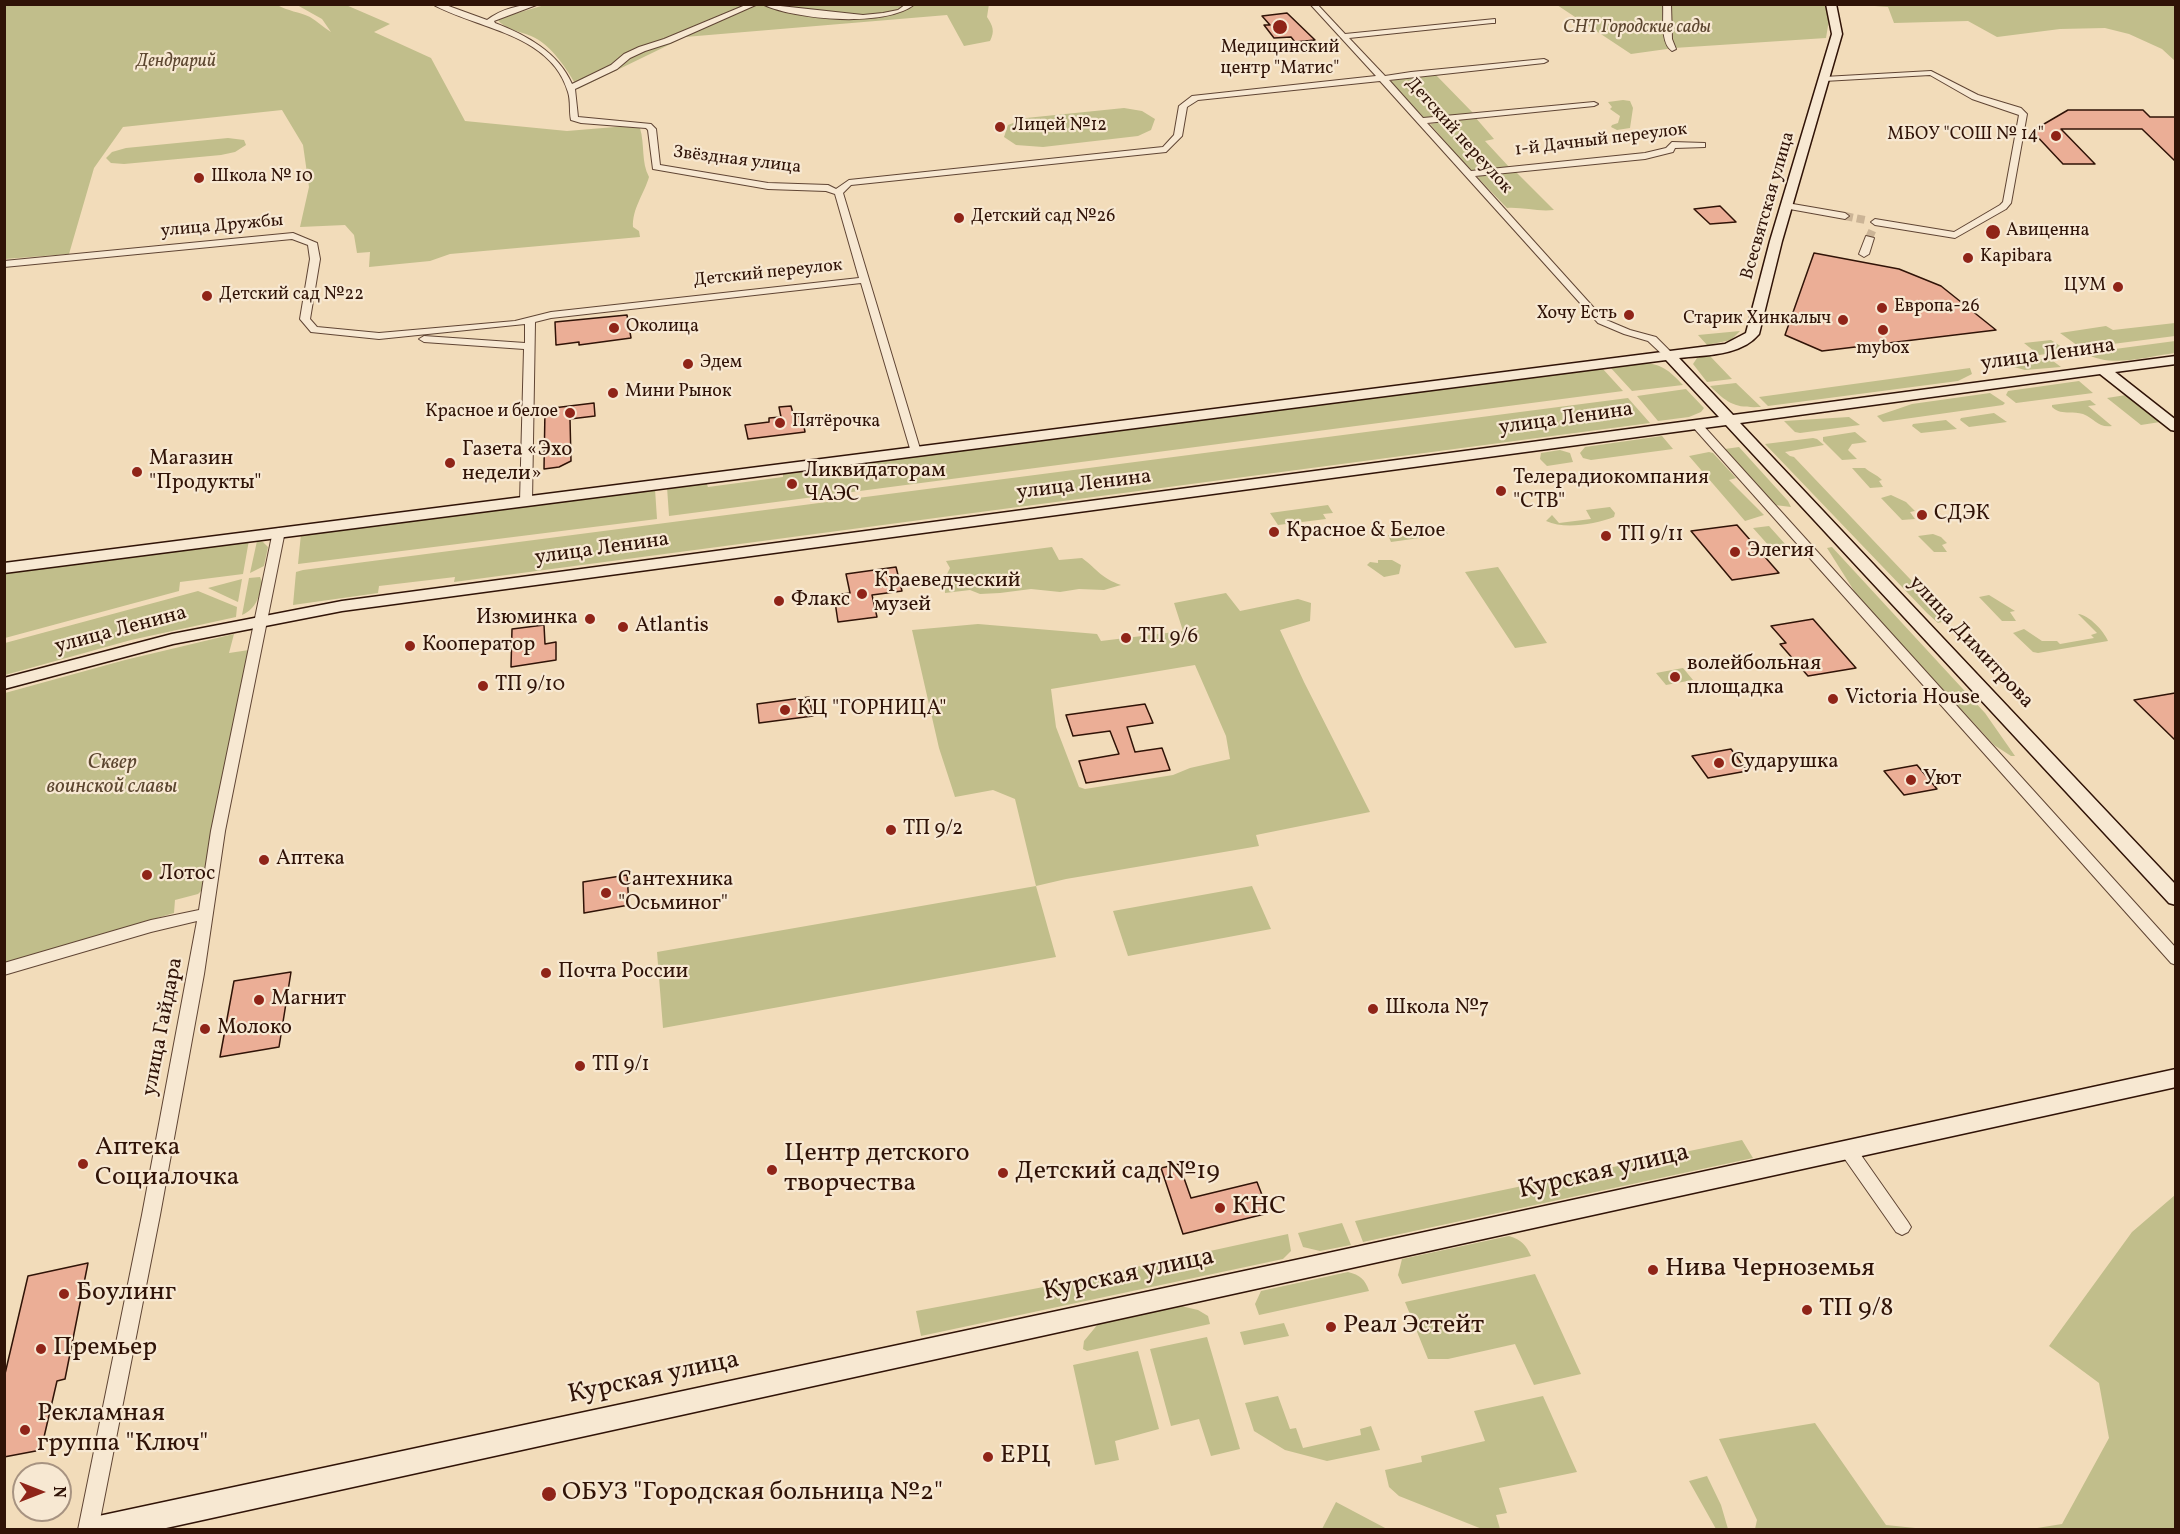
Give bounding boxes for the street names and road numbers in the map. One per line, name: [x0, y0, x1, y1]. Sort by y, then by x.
street label: Детский переулок: [1400, 73, 1516, 199]
street label: 1-й Дачный переулок: [1514, 120, 1688, 162]
street label: Всесвятская улица: [1738, 130, 1800, 282]
street label: Звёздная улица: [672, 142, 802, 180]
street label: улица Дружбы: [160, 211, 284, 243]
street label: Детский переулок: [693, 255, 843, 293]
street label: улица Ленина: [1979, 334, 2117, 378]
street label: улица Ленина: [1497, 398, 1635, 442]
street label: улица Ленина: [1015, 465, 1153, 507]
street label: улица Ленина: [533, 528, 671, 572]
street label: улица Димитрова: [1902, 571, 2038, 715]
street label: улица Ленина: [52, 601, 190, 661]
street label: улица Гайдара: [138, 956, 190, 1098]
street label: Курская улица: [1516, 1138, 1692, 1208]
street label: Курская улица: [1040, 1243, 1218, 1309]
street label: Курская улица: [565, 1346, 743, 1412]

